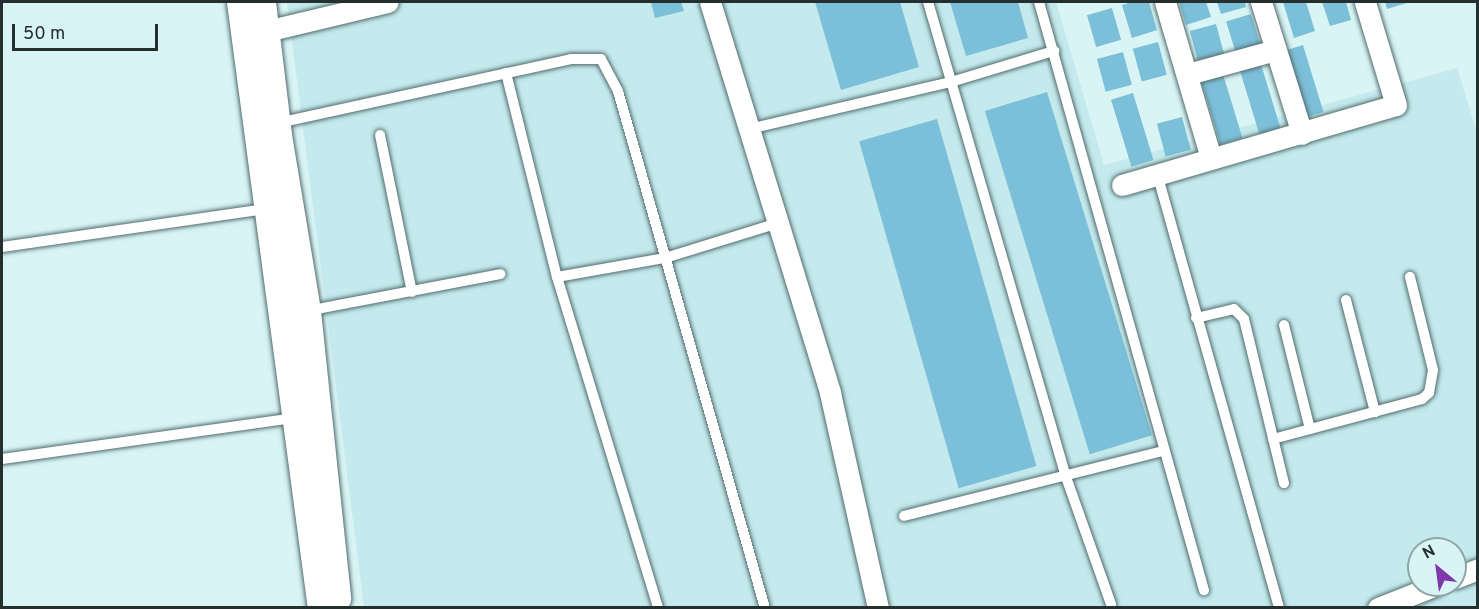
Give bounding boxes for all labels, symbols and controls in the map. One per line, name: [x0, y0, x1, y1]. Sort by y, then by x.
scale bar: [15, 12, 160, 50]
text: 50 m: [23, 23, 65, 46]
north arrow: [1407, 537, 1467, 597]
text: N: [1419, 541, 1439, 565]

